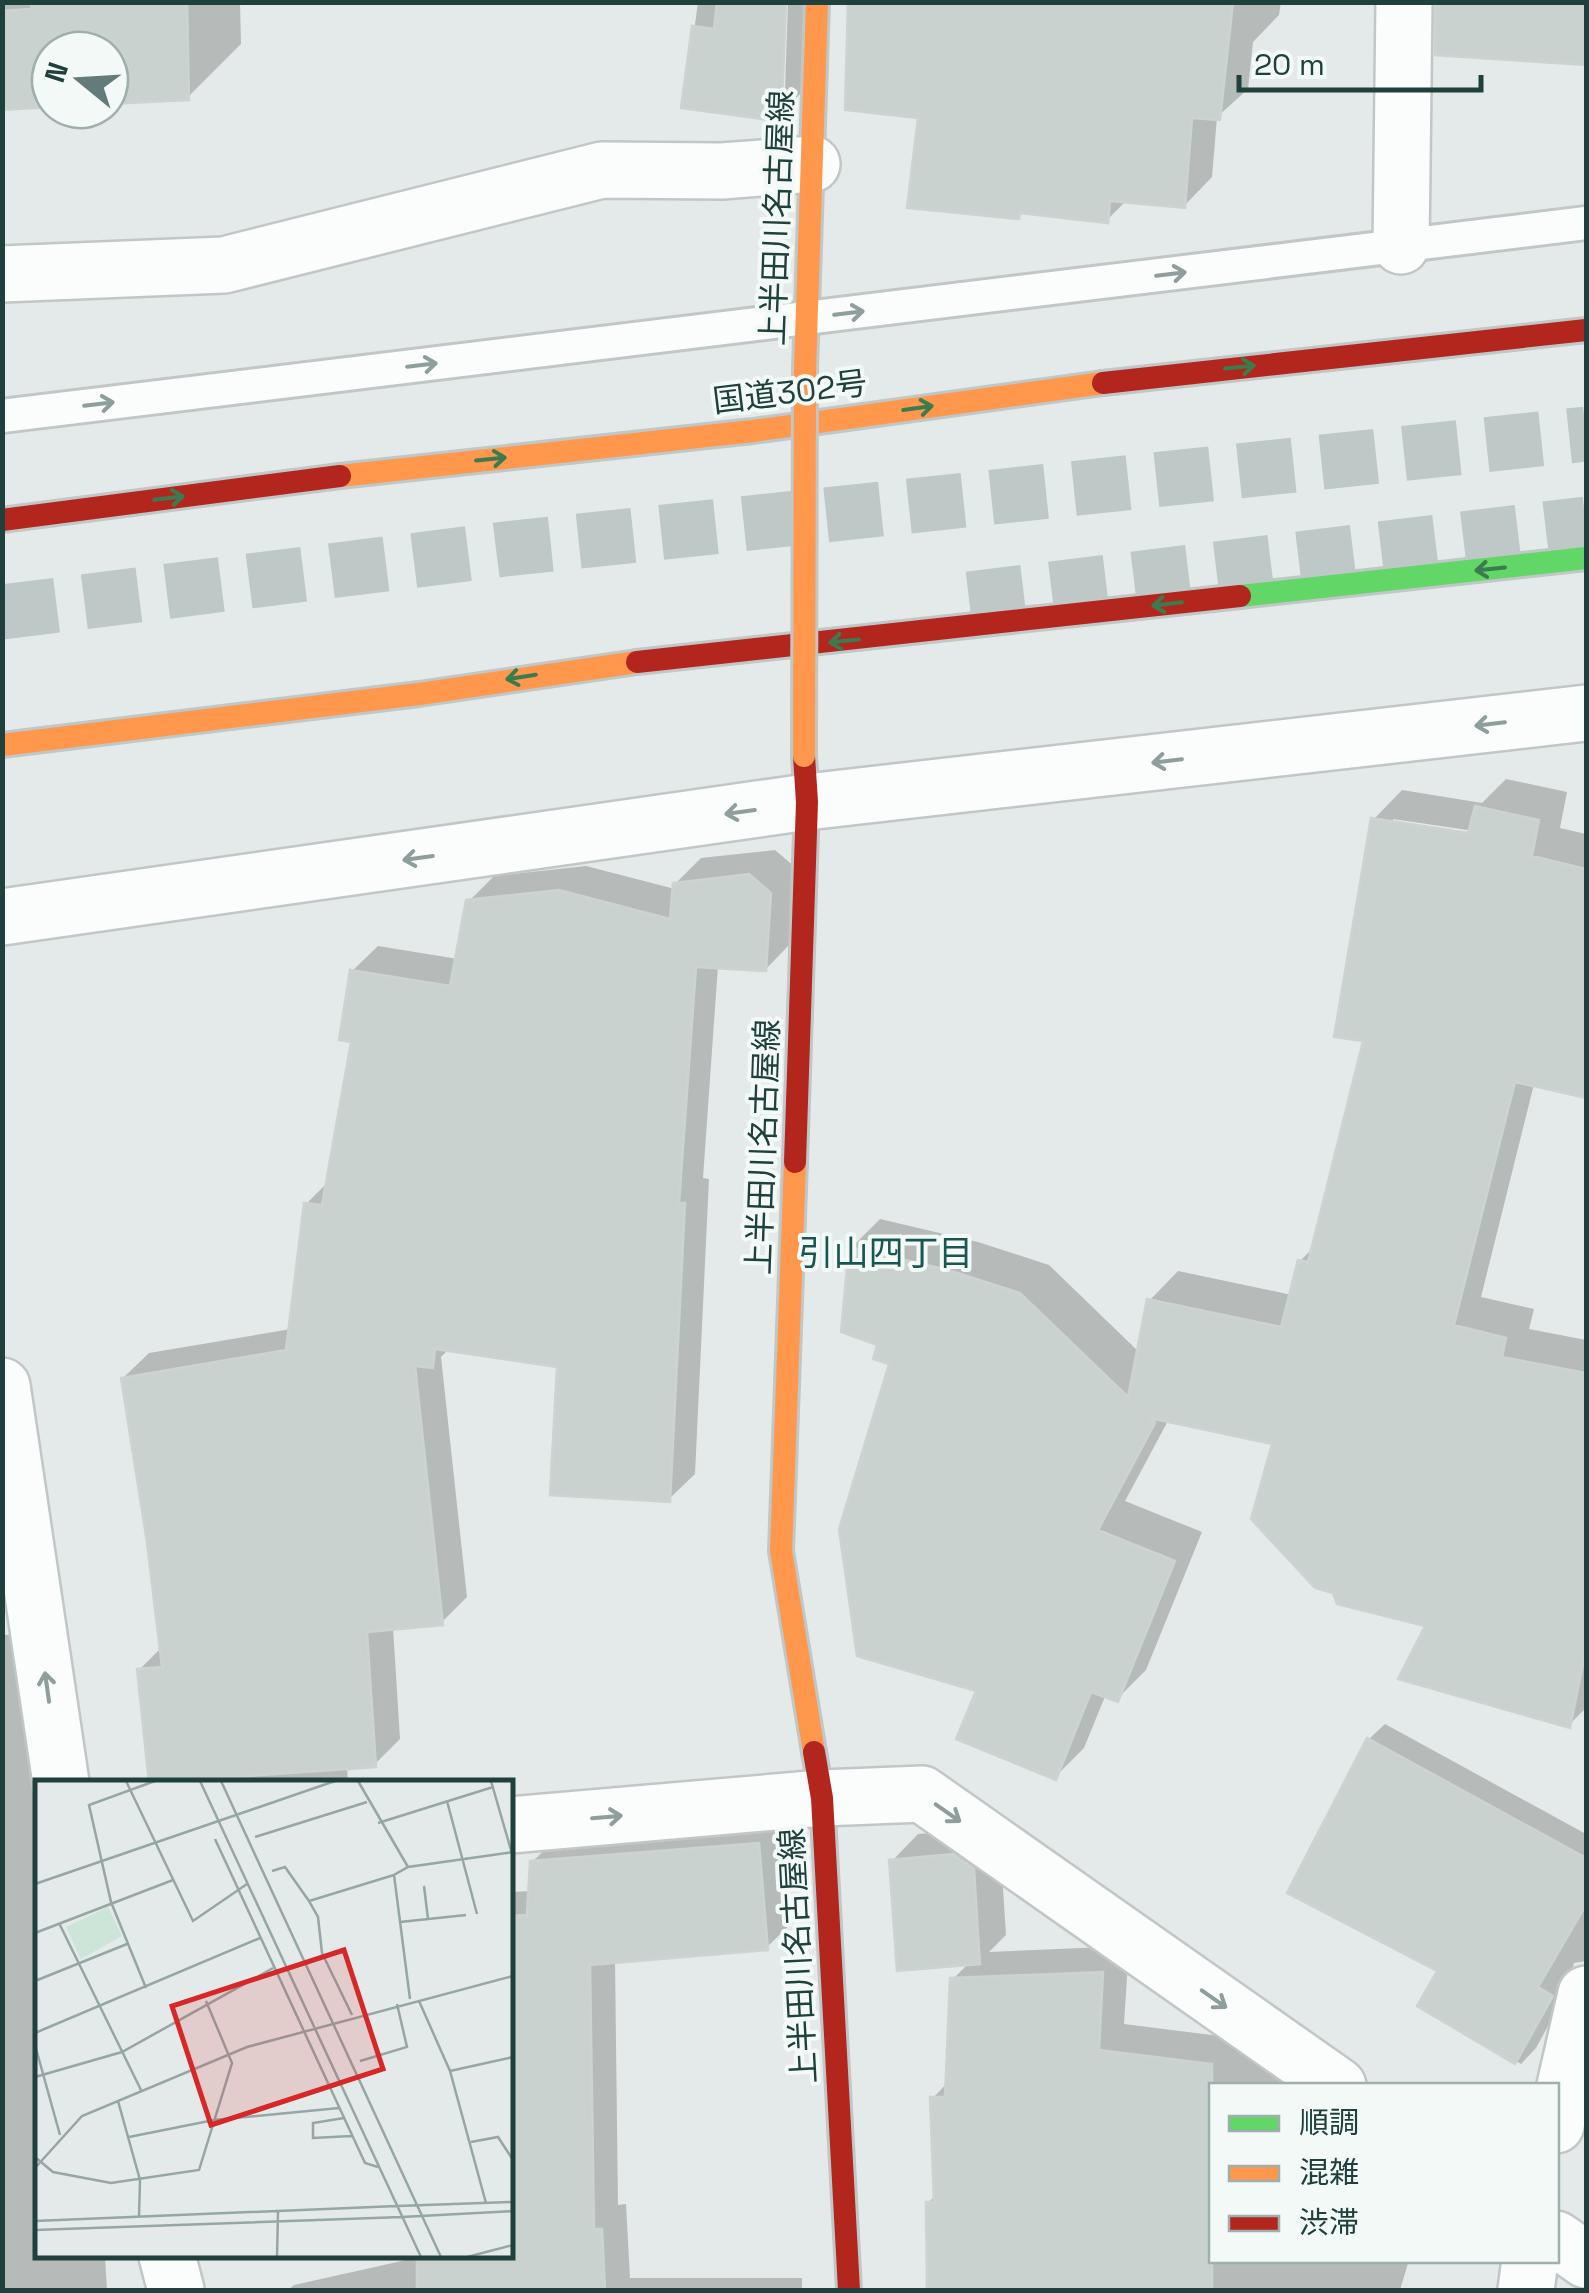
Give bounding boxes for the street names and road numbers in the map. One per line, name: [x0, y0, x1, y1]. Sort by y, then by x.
street label: 上半田川名古屋線: [753, 89, 801, 347]
street label: 国道302号: [711, 363, 869, 421]
street label: 上半田川名古屋線: [739, 1018, 787, 1276]
street label: 上半田川名古屋線: [771, 1827, 825, 2085]

